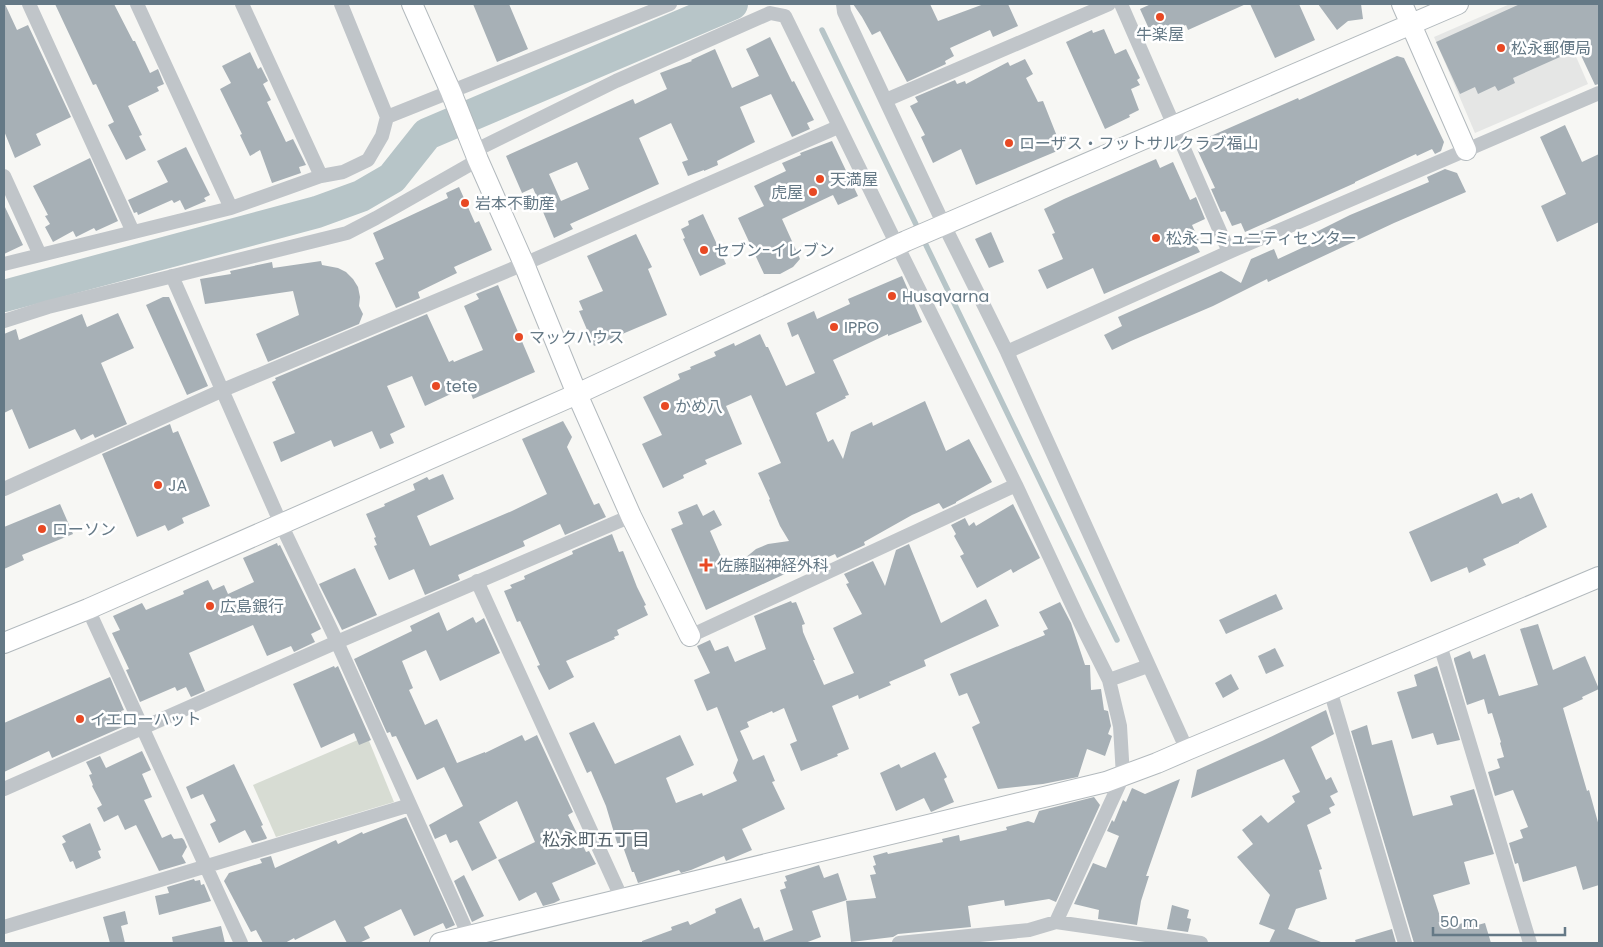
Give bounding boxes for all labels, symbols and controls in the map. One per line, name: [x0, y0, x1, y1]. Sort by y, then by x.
marker: 牛楽屋: [1154, 11, 1166, 23]
place label: 牛楽屋: [1136, 23, 1184, 46]
place label: 松永郵便局: [1511, 37, 1591, 60]
marker: 松永郵便局: [1495, 42, 1507, 54]
place label: ローザス・フットサルクラブ福山: [1019, 132, 1259, 155]
marker: ローザス・フットサルクラブ福山: [1003, 137, 1015, 149]
place label: 天満屋: [830, 168, 878, 191]
marker: 天満屋: [814, 173, 826, 185]
place label: 虎屋: [771, 181, 803, 204]
marker: 虎屋: [807, 186, 819, 198]
place label: 岩本不動産: [475, 192, 555, 215]
marker: 岩本不動産: [459, 197, 471, 209]
place label: 松永コミュニティセンター: [1166, 227, 1357, 250]
marker: 松永コミュニティセンター: [1150, 232, 1162, 244]
place label: セブン-イレブン: [714, 239, 835, 262]
marker: セブン-イレブン: [698, 244, 710, 256]
place label: Husqvarna: [902, 285, 989, 308]
marker: Husqvarna: [886, 290, 898, 302]
place label: IPPO: [844, 316, 879, 339]
marker: IPPO: [828, 321, 840, 333]
place label: マックハウス: [529, 326, 624, 349]
marker: マックハウス: [513, 331, 525, 343]
place label: tete: [446, 375, 478, 398]
marker: tete: [430, 380, 442, 392]
place label: かめ八: [675, 395, 723, 418]
marker: かめ八: [659, 400, 671, 412]
place label: JA: [168, 474, 187, 497]
marker: JA: [152, 479, 164, 491]
place label: ローソン: [52, 518, 116, 541]
marker: ローソン: [36, 523, 48, 535]
place label: 佐藤脳神経外科: [717, 554, 829, 577]
marker: 佐藤脳神経外科: [699, 558, 713, 572]
place label: 広島銀行: [220, 595, 284, 618]
marker: 広島銀行: [204, 600, 216, 612]
place label: イエローハット: [90, 708, 202, 731]
marker: イエローハット: [74, 713, 86, 725]
district label: 松永町五丁目: [542, 827, 650, 852]
scale bar: [1433, 904, 1566, 936]
text: 50 m: [1440, 911, 1478, 932]

